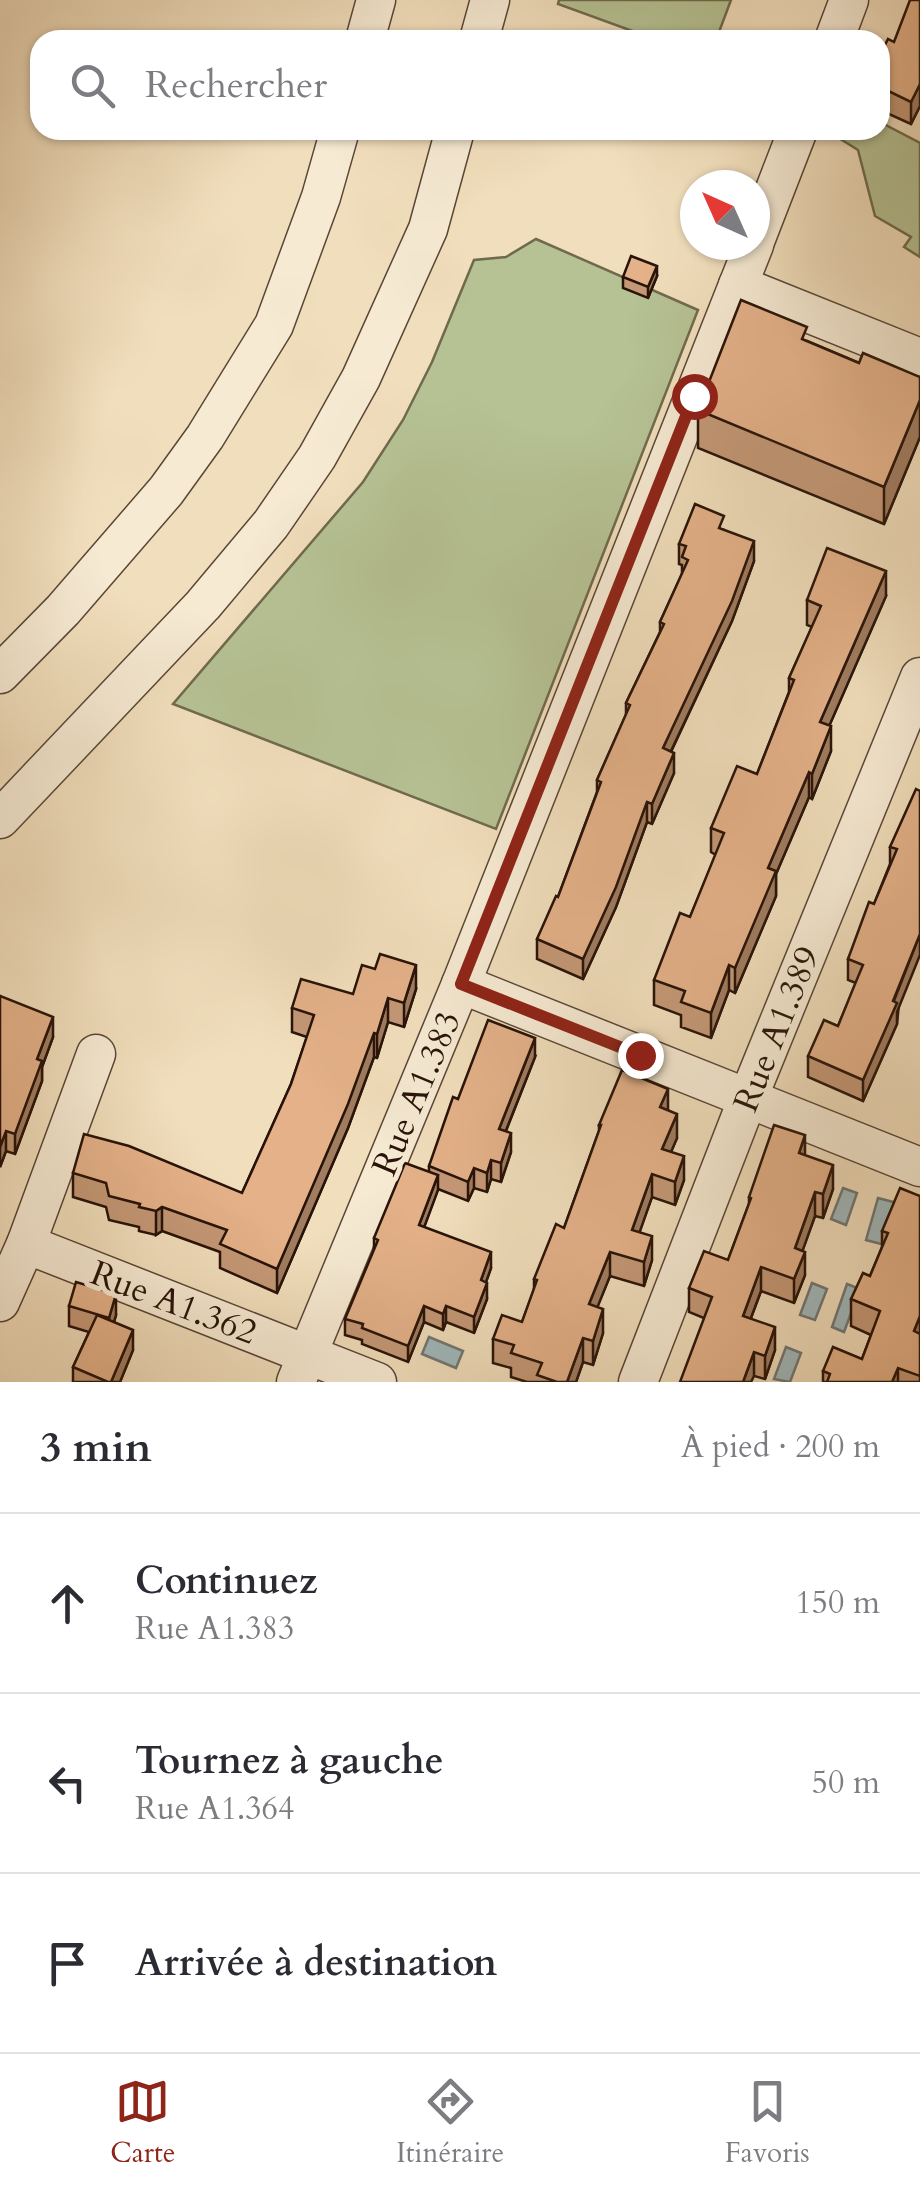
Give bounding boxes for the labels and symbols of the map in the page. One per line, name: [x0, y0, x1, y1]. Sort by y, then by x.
north arrow: [680, 170, 770, 260]
route start: [672, 374, 718, 420]
street label: Rue A1.389: [722, 940, 832, 1119]
street label: Rue A1.383: [361, 1004, 473, 1183]
route end: [618, 1033, 664, 1079]
street label: Rue A1.362: [84, 1249, 264, 1357]

